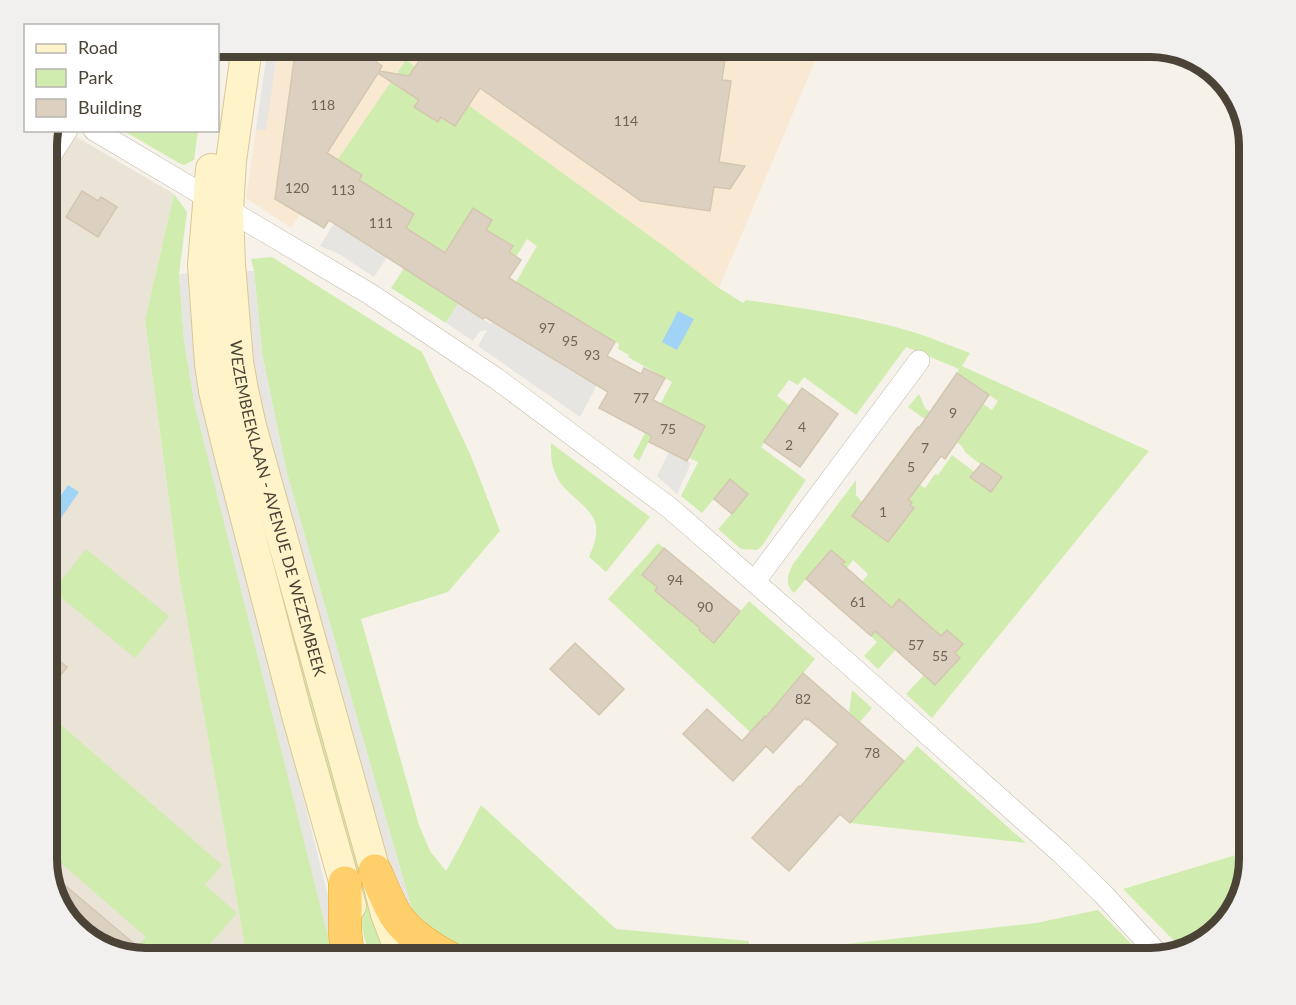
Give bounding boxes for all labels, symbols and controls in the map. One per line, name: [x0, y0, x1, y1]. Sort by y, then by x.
legend: [24, 24, 219, 132]
text: Road: [78, 36, 118, 58]
text: Park: [78, 66, 114, 88]
text: Building: [78, 96, 142, 118]
house number: 118: [311, 96, 335, 113]
house number: 114: [614, 112, 638, 129]
house number: 120: [285, 179, 309, 196]
house number: 113: [331, 181, 355, 198]
house number: 111: [369, 214, 393, 231]
house number: 97: [539, 319, 555, 336]
house number: 95: [562, 332, 578, 349]
street label: WEZEMBEEKLAAN - AVENUE DE WEZEMBEEK: [227, 339, 330, 679]
house number: 93: [584, 346, 600, 363]
house number: 77: [633, 389, 649, 406]
house number: 9: [949, 404, 957, 421]
house number: 4: [798, 418, 806, 435]
house number: 75: [660, 420, 676, 437]
house number: 2: [785, 436, 793, 453]
house number: 7: [921, 439, 929, 456]
house number: 5: [907, 458, 915, 475]
house number: 1: [879, 503, 887, 520]
house number: 94: [667, 571, 683, 588]
house number: 61: [850, 593, 866, 610]
house number: 90: [697, 598, 713, 615]
house number: 57: [908, 636, 924, 653]
house number: 55: [932, 647, 948, 664]
house number: 82: [795, 690, 811, 707]
house number: 78: [864, 744, 880, 761]

